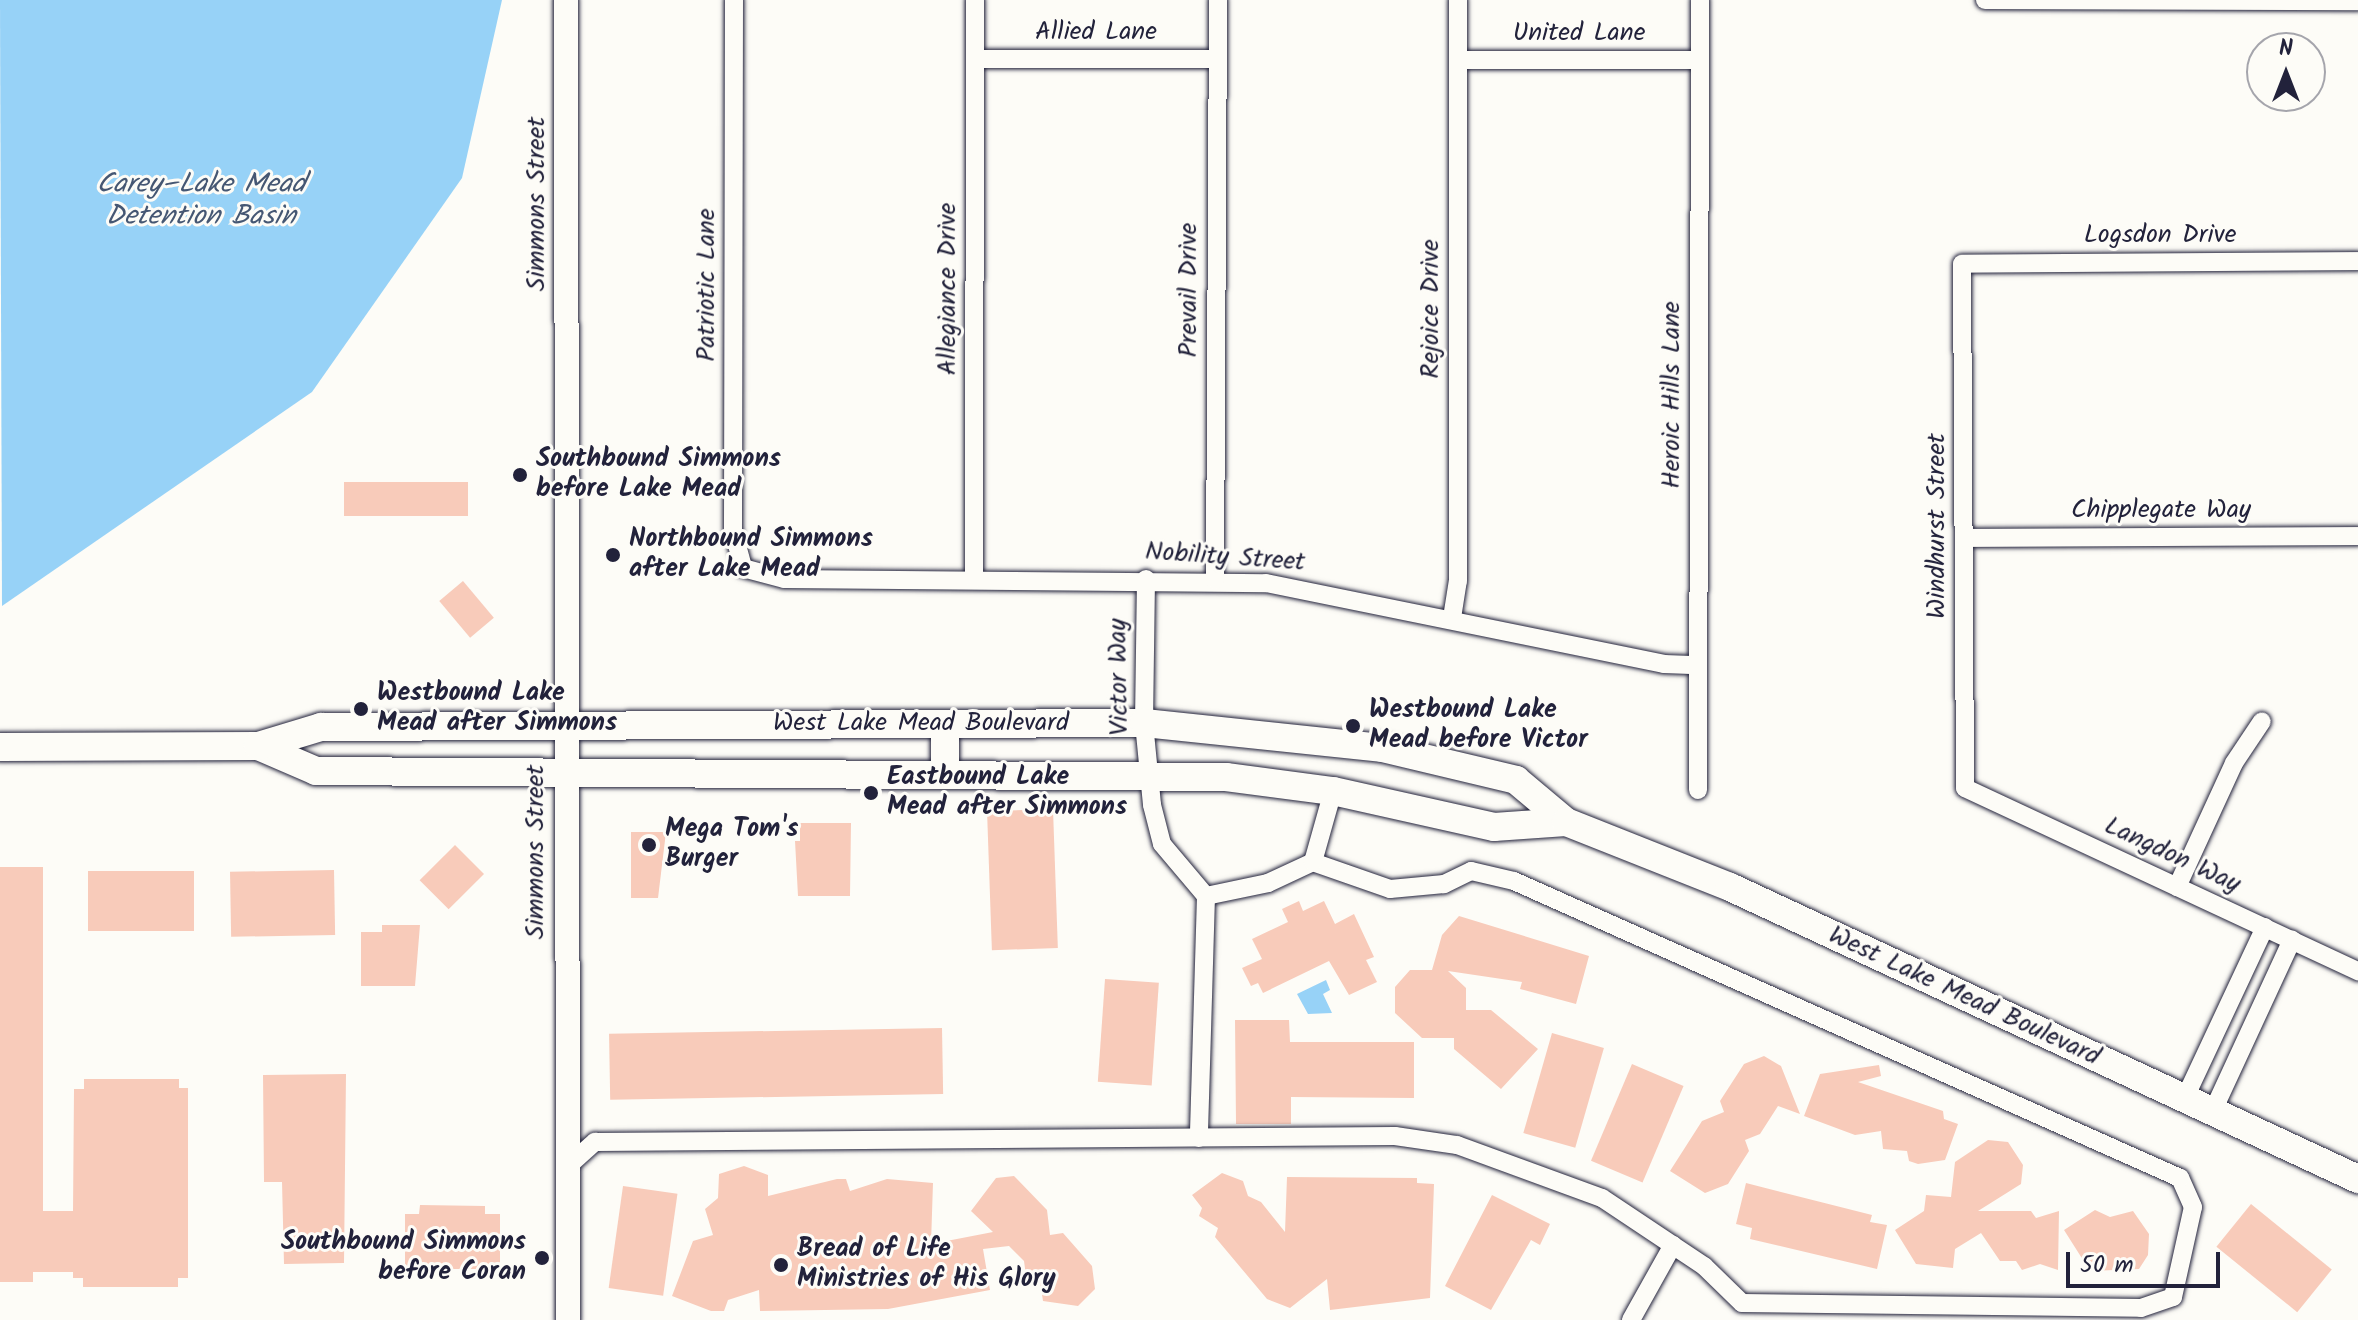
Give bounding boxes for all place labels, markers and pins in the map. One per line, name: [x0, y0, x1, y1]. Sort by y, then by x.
place label: Southbound Simmons before Lake Mead: [536, 444, 781, 506]
marker: Southbound Simmons before Lake Mead: [511, 466, 529, 484]
place label: Northbound Simmons after Lake Mead: [629, 524, 873, 586]
marker: Northbound Simmons after Lake Mead: [604, 546, 622, 564]
place label: Westbound Lake Mead after Simmons: [377, 678, 617, 740]
place label: Westbound Lake Mead before Victor: [1369, 695, 1588, 756]
marker: Westbound Lake Mead after Simmons: [352, 700, 370, 718]
marker: Westbound Lake Mead before Victor: [1344, 717, 1362, 735]
place label: Eastbound Lake Mead after Simmons: [887, 762, 1127, 824]
marker: Eastbound Lake Mead after Simmons: [862, 784, 880, 802]
place label: Mega Tom's Burger: [665, 814, 798, 876]
marker: Mega Tom's Burger: [640, 836, 658, 854]
place label: Southbound Simmons before Coran: [281, 1227, 526, 1288]
place label: Bread of Life Ministries of His Glory: [797, 1234, 1056, 1296]
marker: Southbound Simmons before Coran: [533, 1249, 551, 1267]
marker: Bread of Life Ministries of His Glory: [772, 1256, 790, 1274]

